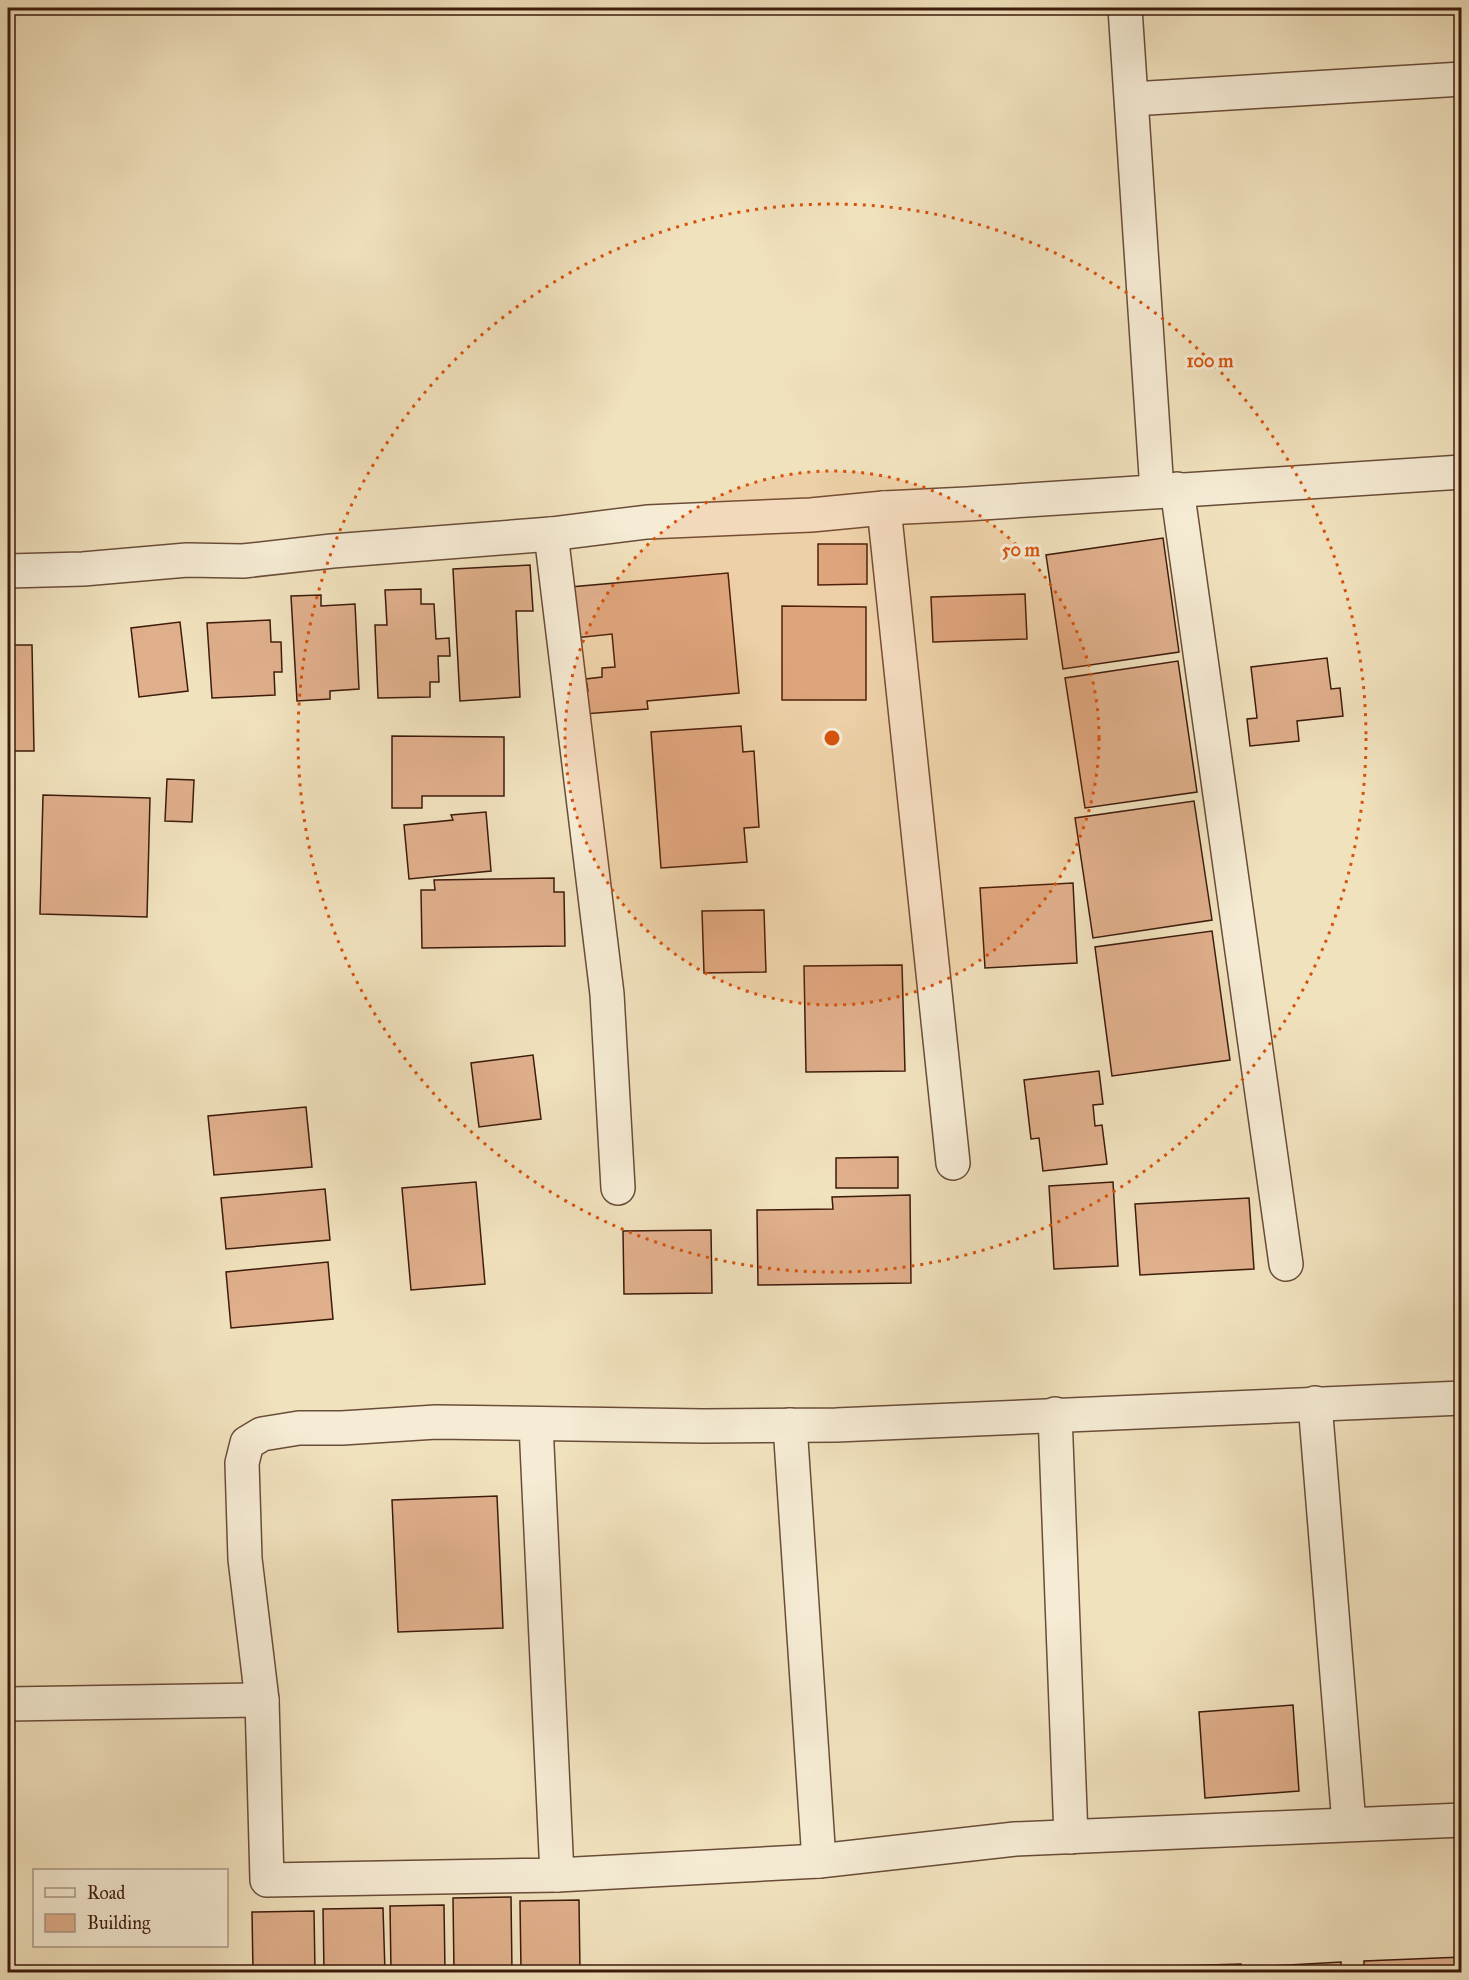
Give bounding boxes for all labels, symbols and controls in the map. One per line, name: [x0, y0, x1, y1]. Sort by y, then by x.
text: 100 m: [1187, 350, 1234, 372]
text: 50 m: [1002, 539, 1041, 561]
centre of rings: [822, 728, 842, 748]
legend: [33, 1869, 228, 1947]
text: Road: [87, 1882, 125, 1904]
text: Building: [87, 1912, 151, 1935]

